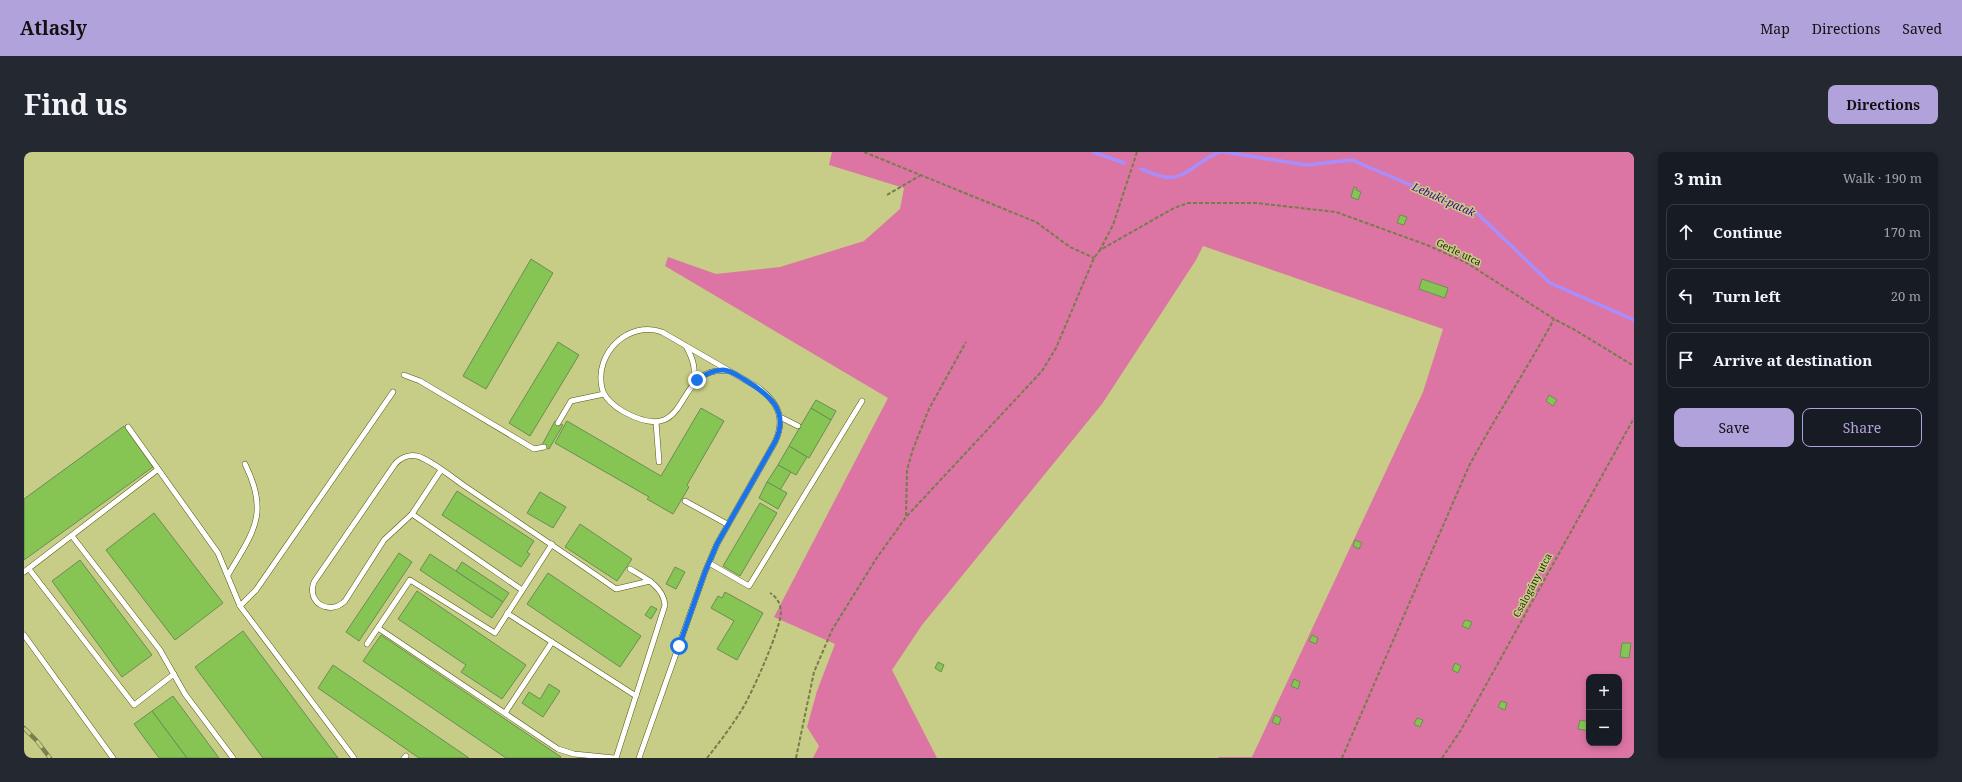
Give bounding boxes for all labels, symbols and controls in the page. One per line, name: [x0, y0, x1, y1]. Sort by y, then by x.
text: Atlasly: [20, 15, 87, 41]
text: Map: [1760, 19, 1790, 38]
text: Directions: [1812, 19, 1880, 38]
text: Saved: [1902, 19, 1942, 38]
text: Find us: [24, 85, 128, 123]
button: Directions: [1828, 85, 1938, 124]
text: 3 min: [1674, 167, 1722, 190]
text: Walk · 190 m: [1843, 169, 1922, 187]
water label: Lebuki-patak: [1409, 178, 1479, 220]
icon: ahead: [1675, 221, 1697, 243]
text: Continue: [1713, 222, 1782, 242]
text: 170 m: [1884, 223, 1921, 241]
street label: Gerle utca: [1434, 235, 1484, 269]
icon: left: [1675, 285, 1697, 307]
text: Turn left: [1713, 286, 1781, 306]
text: 20 m: [1891, 287, 1921, 305]
icon: arrive: [1675, 349, 1697, 371]
text: Arrive at destination: [1713, 350, 1872, 370]
route end: [688, 371, 706, 389]
button: Save: [1674, 408, 1794, 447]
button: Share: [1802, 408, 1922, 447]
street label: Csalogány utca: [1509, 550, 1555, 620]
route start: [670, 637, 688, 655]
map controls: [1586, 674, 1622, 746]
button: +: [1586, 674, 1622, 710]
button: −: [1586, 710, 1622, 746]

